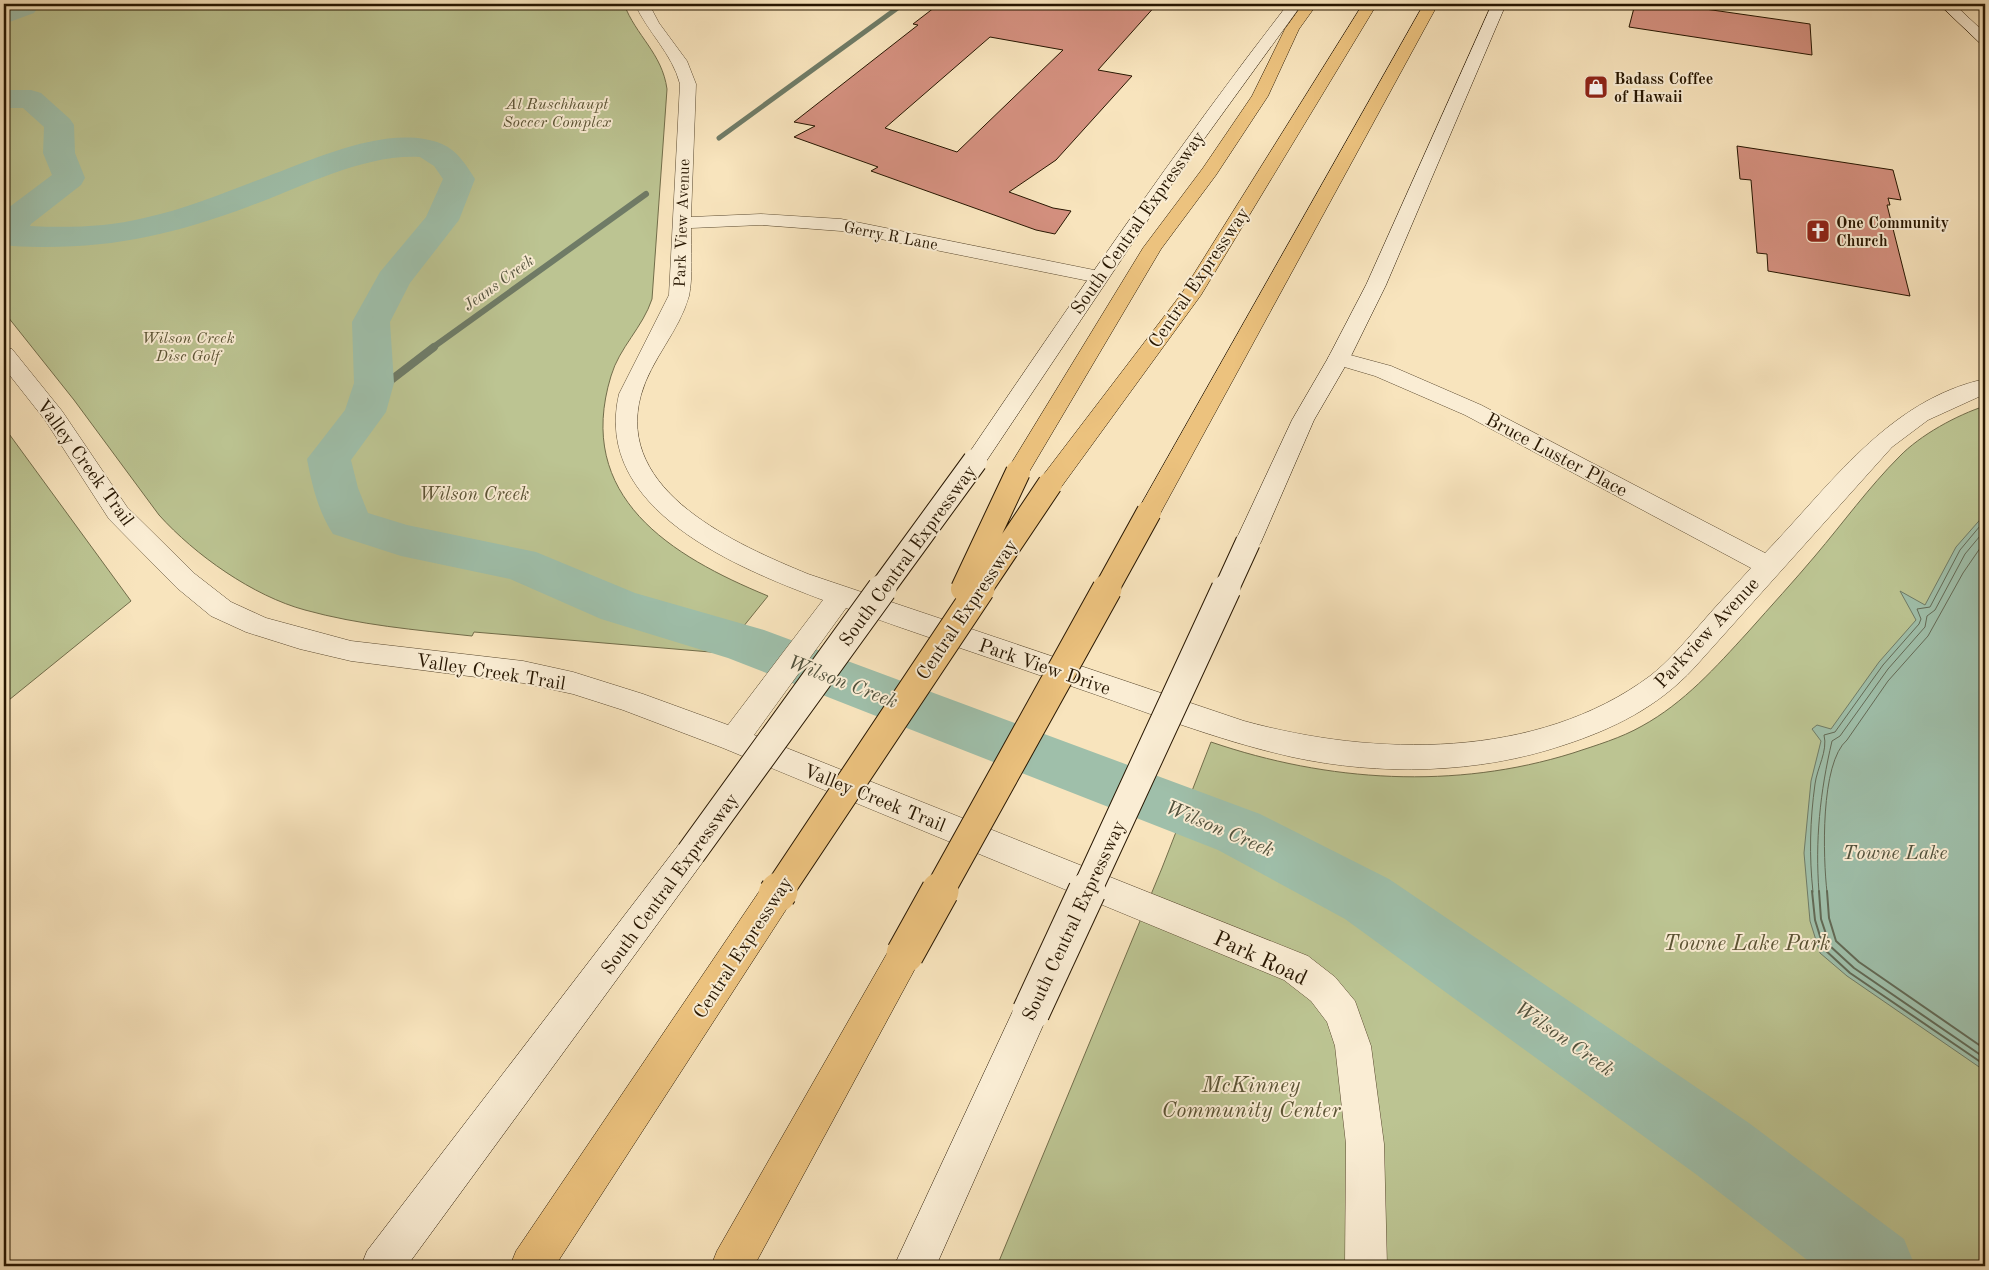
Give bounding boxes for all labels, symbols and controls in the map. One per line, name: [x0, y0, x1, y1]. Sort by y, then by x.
place label: Badass Coffee of Hawaii: [1614, 72, 1713, 106]
shop icon: Badass Coffee of Hawaii: [1583, 74, 1609, 100]
park label: Al Ruschhaupt Soccer Complex: [503, 97, 611, 131]
street label: South Central Expressway: [1065, 126, 1209, 318]
street label: Park View Avenue: [673, 159, 693, 288]
street label: Central Expressway: [1142, 202, 1254, 352]
place label: One Community Church: [1836, 216, 1949, 250]
church icon: One Community Church: [1805, 218, 1831, 244]
street label: Gerry R Lane: [842, 220, 939, 254]
water label: Jeans Creek: [461, 253, 537, 314]
park label: Wilson Creek Disc Golf: [141, 331, 235, 365]
street label: Valley Creek Trail: [32, 397, 136, 530]
street label: Bruce Luster Place: [1482, 411, 1630, 502]
street label: South Central Expressway: [833, 460, 981, 650]
park label: Wilson Creek: [419, 486, 529, 505]
street label: Central Expressway: [910, 534, 1022, 684]
street label: Parkview Avenue: [1652, 575, 1764, 693]
street label: Park View Drive: [976, 637, 1112, 700]
street label: Valley Creek Trail: [414, 652, 567, 695]
water label: Wilson Creek: [784, 653, 900, 713]
street label: Valley Creek Trail: [800, 762, 948, 836]
street label: South Central Expressway: [595, 788, 743, 978]
water label: Wilson Creek: [1162, 798, 1277, 862]
street label: South Central Expressway: [1020, 818, 1130, 1024]
water label: Towne Lake: [1843, 844, 1947, 864]
street label: Central Expressway: [687, 872, 797, 1022]
street label: Park Road: [1210, 928, 1310, 990]
park label: Towne Lake Park: [1663, 933, 1831, 955]
water label: Wilson Creek: [1510, 998, 1617, 1081]
park label: McKinney Community Center: [1161, 1075, 1341, 1122]

